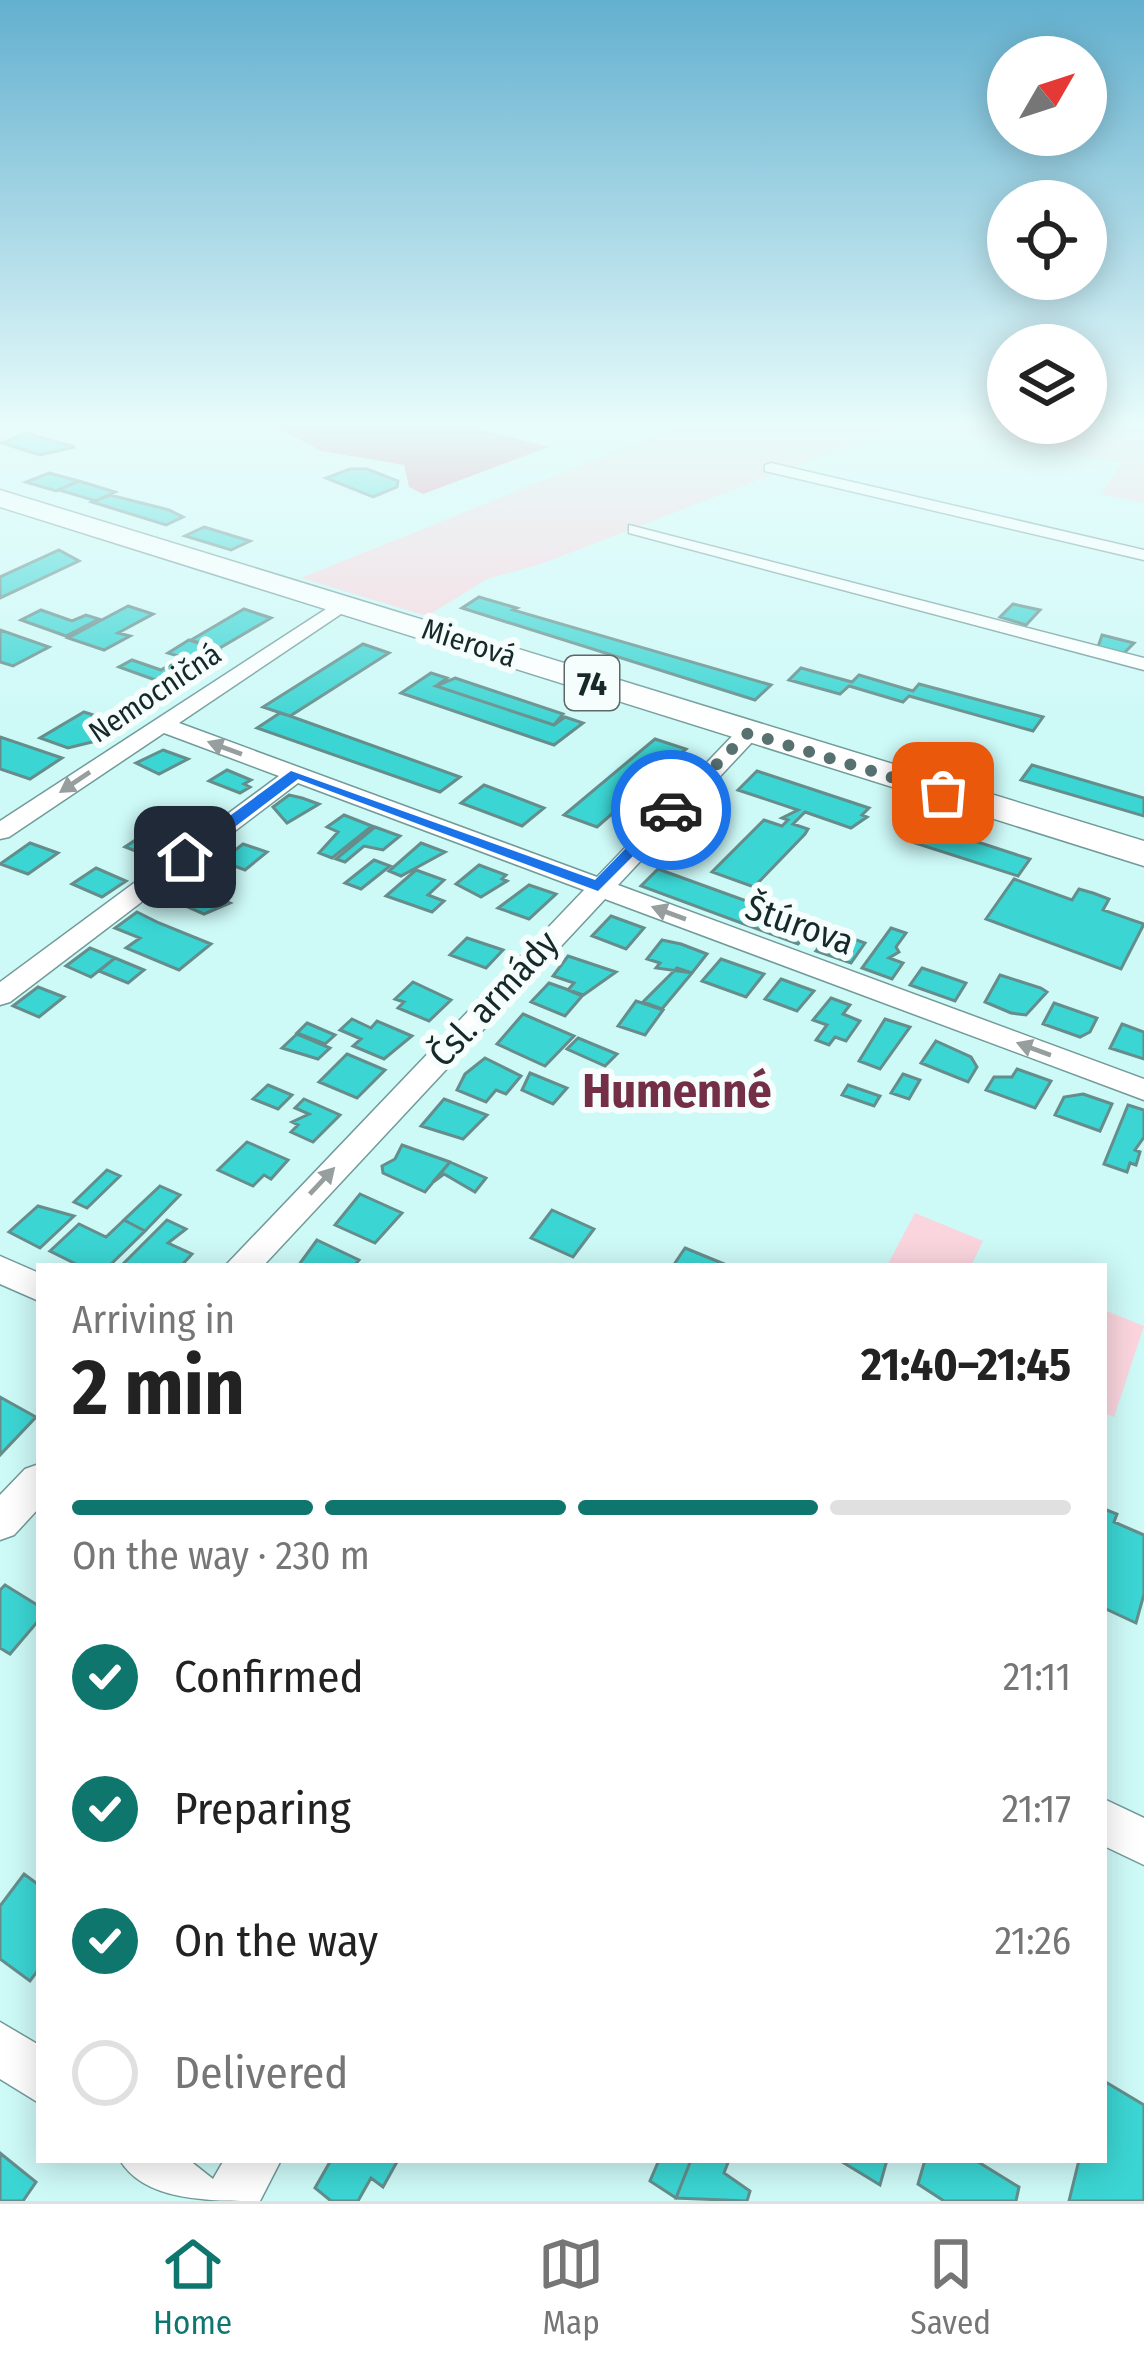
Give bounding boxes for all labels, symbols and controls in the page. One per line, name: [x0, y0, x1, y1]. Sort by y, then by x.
north arrow: [987, 36, 1107, 156]
map controls: [987, 36, 1107, 444]
button: locate: [987, 180, 1107, 300]
button: layers: [987, 324, 1107, 444]
street label: Mierová: [417, 611, 521, 675]
street label: Nemocničná: [82, 636, 228, 750]
road number: 74: [565, 656, 619, 710]
one-way arrow: [207, 737, 243, 756]
pin: [892, 742, 994, 844]
courier: [611, 750, 731, 870]
icon: bag: [910, 760, 976, 826]
one-way arrow: [58, 771, 91, 793]
icon: car: [638, 777, 704, 843]
pin: [134, 806, 236, 908]
icon: home: [152, 824, 218, 890]
street label: Štúrova: [740, 884, 860, 965]
one-way arrow: [651, 903, 687, 921]
street label: Čsl. armády: [419, 921, 568, 1076]
one-way arrow: [1016, 1039, 1052, 1058]
district label: Humenné: [582, 1062, 772, 1120]
one-way arrow: [307, 1166, 335, 1195]
text: Arriving in: [72, 1297, 235, 1343]
text: 21:40–21:45: [861, 1338, 1071, 1392]
text: 2 min: [72, 1341, 245, 1435]
text: On the way · 230 m: [72, 1533, 370, 1579]
icon: check: [72, 1644, 138, 1710]
text: Confirmed: [174, 1650, 364, 1704]
text: 21:11: [1003, 1654, 1071, 1700]
icon: check: [72, 1776, 138, 1842]
text: Preparing: [174, 1782, 351, 1836]
text: 21:17: [1002, 1786, 1071, 1832]
icon: check: [72, 1908, 138, 1974]
text: On the way: [174, 1914, 378, 1968]
text: 21:26: [995, 1918, 1071, 1964]
text: Delivered: [174, 2046, 348, 2100]
tab: Home: [153, 2231, 232, 2343]
tab: Map: [538, 2231, 604, 2343]
tab: Saved: [910, 2231, 991, 2343]

